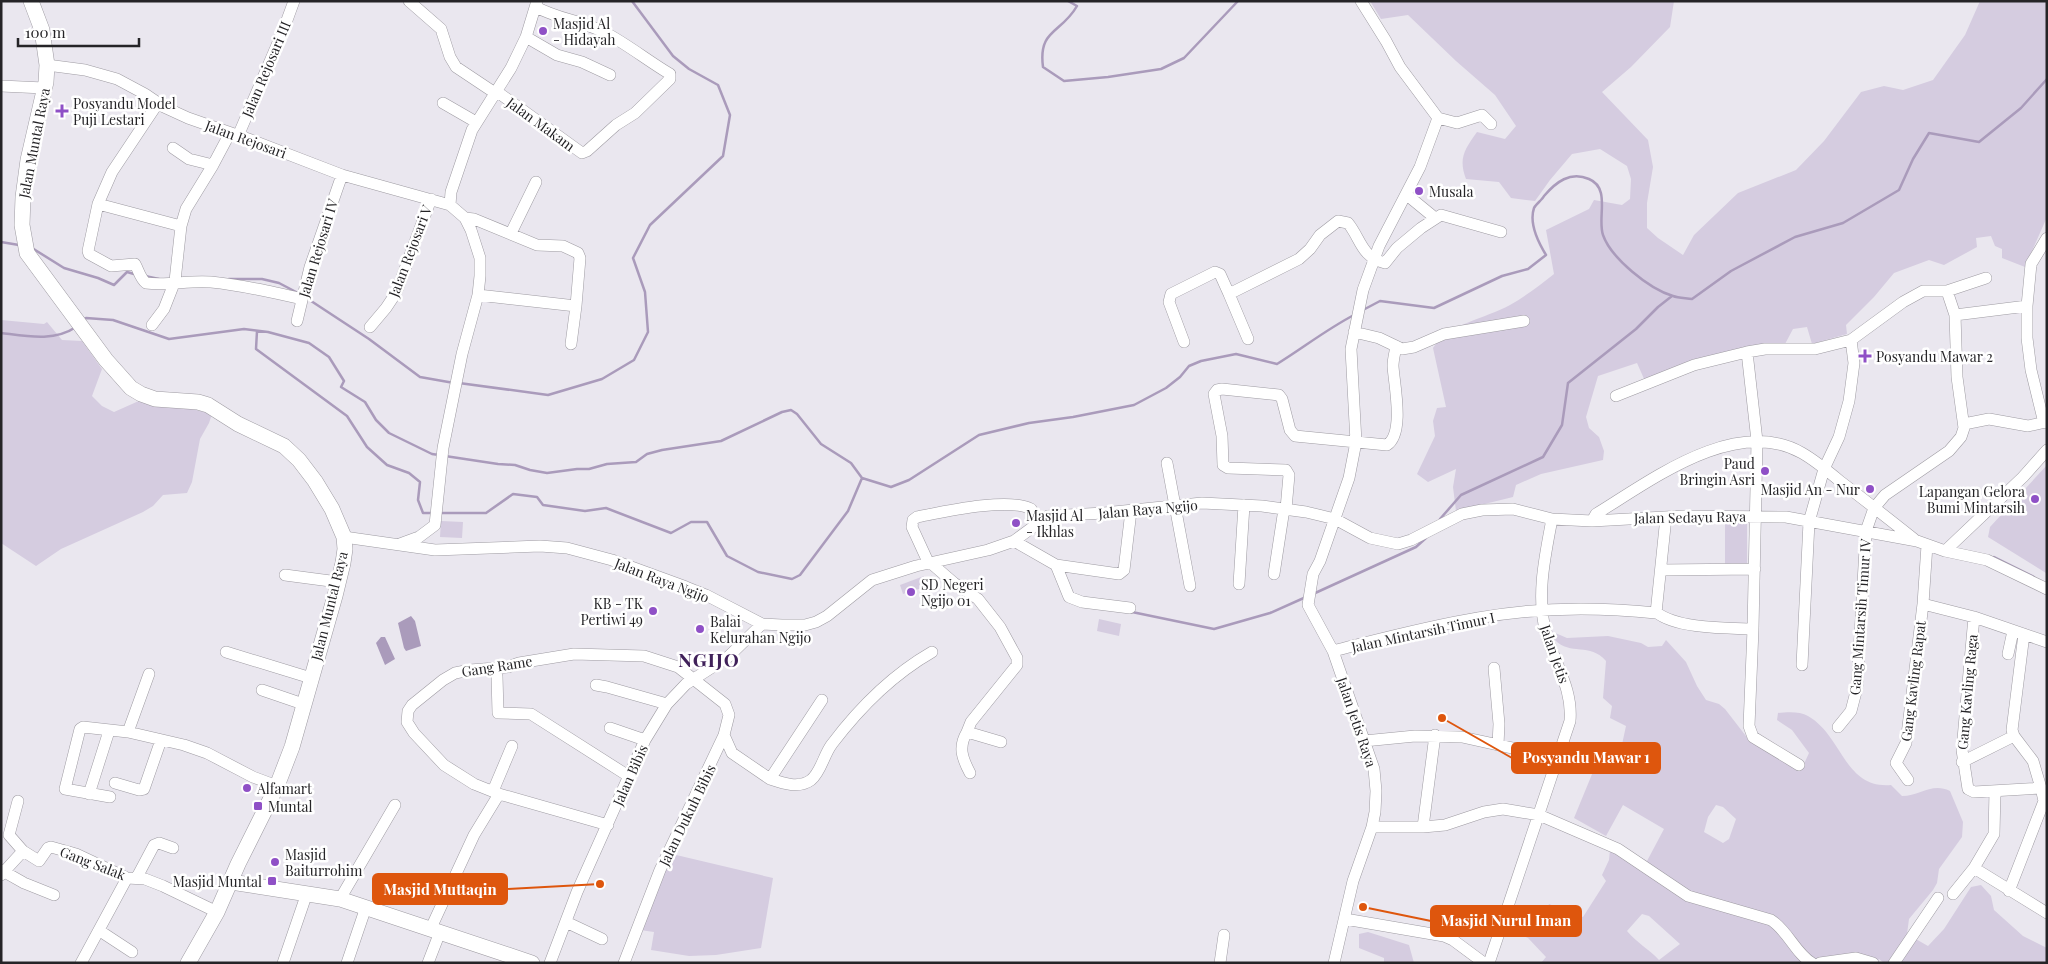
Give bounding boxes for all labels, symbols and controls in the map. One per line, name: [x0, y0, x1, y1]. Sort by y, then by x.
place label: Masjid Al - Hidayah: [553, 14, 616, 49]
scale bar: [18, 15, 139, 47]
street label: Jalan Rejosari III: [237, 18, 295, 121]
text: 100 m: [25, 22, 66, 42]
marker: Masjid Al - Hidayah: [537, 25, 549, 37]
street label: Jalan Muntal Raya: [14, 86, 54, 201]
street label: Jalan Makam: [502, 92, 579, 156]
place label: Posyandu Model Puji Lestari: [73, 94, 176, 129]
marker: Posyandu Model Puji Lestari: [55, 104, 69, 118]
street label: Jalan Rejosari: [202, 115, 289, 162]
place label: Musala: [1429, 182, 1473, 201]
marker: Musala: [1413, 185, 1425, 197]
street label: Jalan Rejosari IV: [294, 196, 342, 301]
street label: Jalan Rejosari V: [383, 202, 436, 301]
place label: Posyandu Mawar 2: [1876, 347, 1993, 366]
marker: Posyandu Mawar 2: [1858, 349, 1872, 363]
place label: Paud Bringin Asri: [1680, 454, 1755, 489]
marker: Paud Bringin Asri: [1759, 465, 1771, 477]
place label: Masjid An - Nur: [1760, 480, 1861, 499]
place label: Lapangan Gelora Bumi Mintarsih: [1919, 482, 2026, 517]
marker: Masjid An - Nur: [1864, 483, 1876, 495]
marker: Lapangan Gelora Bumi Mintarsih: [2029, 493, 2041, 505]
street label: Jalan Raya Ngijo: [1096, 495, 1199, 523]
place label: Masjid Al - Ikhlas: [1026, 506, 1083, 541]
street label: Jalan Sedayu Raya: [1633, 507, 1746, 527]
marker: Masjid Al - Ikhlas: [1010, 517, 1022, 529]
street label: Gang Mintarsih Timur IV: [1845, 538, 1875, 696]
street label: Jalan Muntal Raya: [306, 549, 352, 664]
street label: Jalan Raya Ngijo: [611, 553, 712, 607]
place label: SD Negeri Ngijo 01: [921, 575, 984, 610]
marker: SD Negeri Ngijo 01: [905, 586, 917, 598]
place label: KB - TK Pertiwi 49: [580, 594, 644, 629]
marker: KB - TK Pertiwi 49: [647, 605, 659, 617]
street label: Jalan Mintarsih Timur I: [1349, 607, 1497, 657]
place label: Balai Kelurahan Ngijo: [710, 612, 811, 647]
street label: Gang Kavling Rapat: [1896, 618, 1930, 743]
street label: Jalan Jetis: [1536, 621, 1574, 686]
marker: Balai Kelurahan Ngijo: [694, 623, 706, 635]
street label: Gang Kavling Raga: [1952, 633, 1982, 751]
district label: NGIJO: [678, 646, 740, 672]
street label: Gang Rame: [460, 651, 534, 681]
street label: Jalan Jetis Raya: [1332, 673, 1381, 770]
street label: Jalan Bibis: [608, 741, 652, 809]
callout: Posyandu Mawar 1: [1512, 743, 1660, 773]
text: Posyandu Mawar 1: [1522, 747, 1650, 767]
street label: Jalan Dukuh Bibis: [654, 761, 720, 870]
place label: Alfamart: [256, 779, 313, 798]
marker: Alfamart: [241, 782, 253, 794]
place label: Muntal: [268, 797, 312, 816]
marker: Muntal: [252, 800, 264, 812]
street label: Gang Salak: [57, 842, 129, 884]
place label: Masjid Baiturrohim: [285, 845, 363, 880]
marker: Masjid Baiturrohim: [269, 856, 281, 868]
place label: Masjid Muntal: [173, 872, 262, 891]
callout: Masjid Muttaqin: [373, 874, 507, 904]
marker: Masjid Muntal: [266, 875, 278, 887]
text: Masjid Muttaqin: [383, 879, 498, 899]
callout: Masjid Nurul Iman: [1431, 906, 1581, 936]
text: Masjid Nurul Iman: [1441, 910, 1572, 930]

